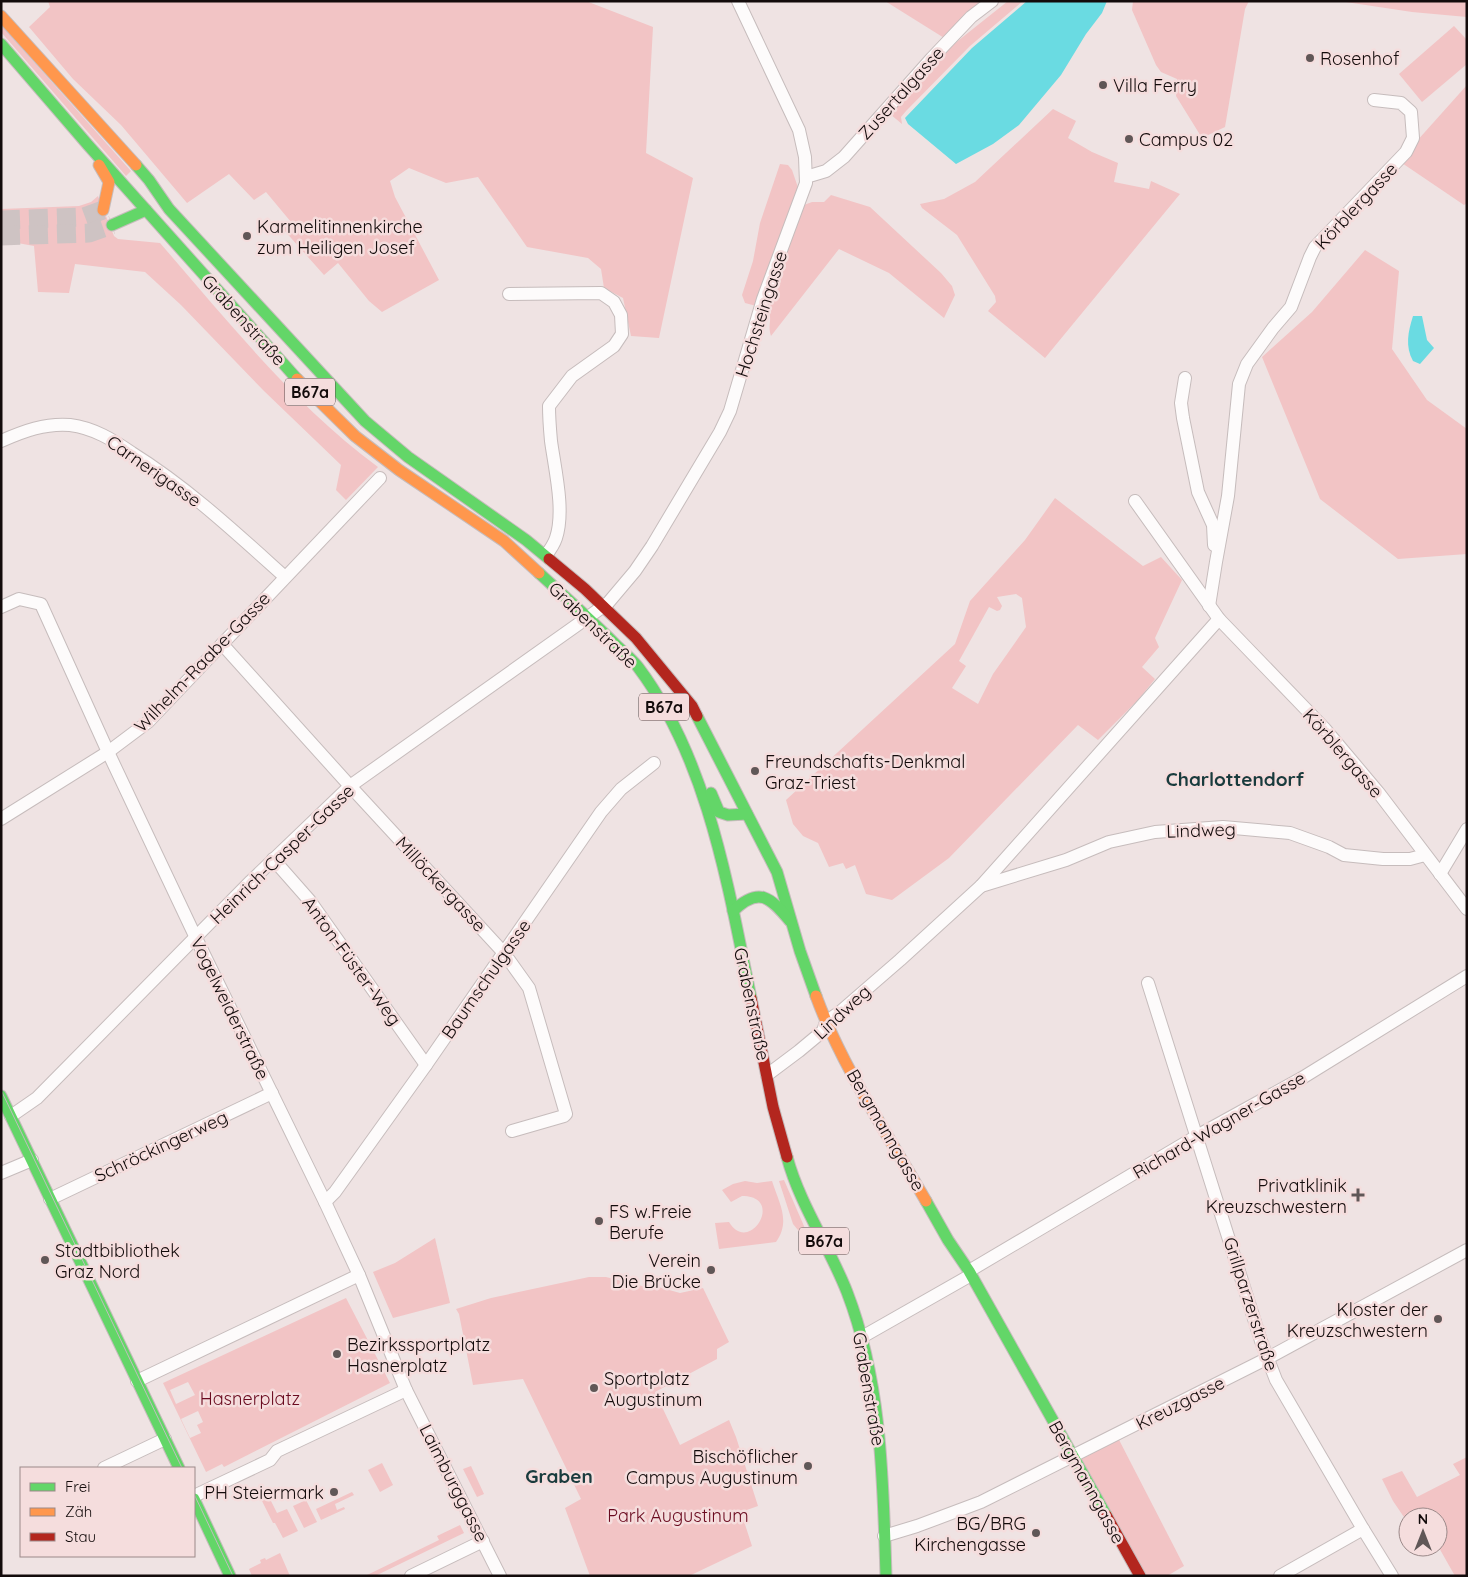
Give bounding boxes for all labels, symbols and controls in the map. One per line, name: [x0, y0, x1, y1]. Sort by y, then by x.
street label: Zusertalgasse: [853, 42, 949, 144]
place label: Rosenhof: [1320, 47, 1400, 70]
marker: Rosenhof: [1304, 52, 1316, 64]
place label: Villa Ferry: [1113, 74, 1197, 97]
marker: Villa Ferry: [1097, 79, 1109, 91]
place label: Campus 02: [1139, 128, 1233, 151]
marker: Campus 02: [1123, 133, 1135, 145]
street label: Körblergasse: [1310, 158, 1402, 254]
place label: Karmelitinnenkirche zum Heiligen Josef: [257, 215, 423, 259]
marker: Karmelitinnenkirche zum Heiligen Josef: [241, 230, 253, 242]
street label: Hochsteingasse: [730, 248, 792, 380]
street label: Grabenstraße: [197, 270, 291, 370]
road number: B67a: [285, 378, 335, 406]
street label: Carnerigasse: [102, 430, 206, 512]
street label: Grabenstraße: [544, 577, 642, 673]
street label: Wilhelm-Raabe-Gasse: [129, 587, 275, 737]
road number: B67a: [639, 694, 689, 720]
street label: Körblergasse: [1298, 704, 1388, 802]
place label: Freundschafts-Denkmal Graz-Triest: [765, 750, 965, 794]
marker: Freundschafts-Denkmal Graz-Triest: [749, 765, 761, 777]
district label: Charlottendorf: [1166, 767, 1305, 791]
street label: Heinrich-Casper-Gasse: [205, 779, 359, 929]
street label: Lindweg: [1166, 817, 1236, 843]
street label: Millöckergasse: [391, 831, 491, 937]
street label: Anton-Füster-Weg: [298, 892, 406, 1030]
street label: Baumschulgasse: [436, 915, 536, 1043]
street label: Vogelweiderstraße: [185, 933, 275, 1083]
street label: Grabenstraße: [729, 945, 775, 1063]
street label: Lindweg: [809, 980, 875, 1044]
street label: Bergmanngasse: [842, 1065, 930, 1195]
street label: Richard-Wagner-Gasse: [1129, 1066, 1309, 1184]
street label: Schröckingerweg: [91, 1105, 231, 1187]
place label: Privatklinik Kreuzschwestern: [1206, 1174, 1347, 1218]
marker: Privatklinik Kreuzschwestern: [1351, 1188, 1365, 1202]
place label: FS w.Freie Berufe: [609, 1200, 692, 1244]
marker: FS w.Freie Berufe: [593, 1215, 605, 1227]
road number: B67a: [799, 1228, 849, 1254]
street label: Grillparzerstraße: [1219, 1234, 1283, 1374]
place label: Stadtbibliothek Graz Nord: [55, 1239, 180, 1283]
place label: Verein Die Brücke: [612, 1249, 701, 1293]
marker: Stadtbibliothek Graz Nord: [39, 1254, 51, 1266]
marker: Verein Die Brücke: [705, 1264, 717, 1276]
place label: Kloster der Kreuzschwestern: [1287, 1298, 1428, 1342]
marker: Kloster der Kreuzschwestern: [1432, 1313, 1444, 1325]
street label: Grabenstraße: [848, 1330, 890, 1448]
place label: Bezirkssportplatz Hasnerplatz: [347, 1333, 490, 1377]
marker: Bezirkssportplatz Hasnerplatz: [331, 1348, 343, 1360]
place label: Sportplatz Augustinum: [604, 1367, 702, 1411]
street label: Kreuzgasse: [1132, 1371, 1228, 1435]
marker: Sportplatz Augustinum: [588, 1382, 600, 1394]
park label: Hasnerplatz: [200, 1387, 300, 1410]
street label: Bergmanngasse: [1044, 1417, 1130, 1547]
street label: Laimburggasse: [414, 1420, 494, 1546]
place label: Bischöflicher Campus Augustinum: [626, 1445, 798, 1489]
marker: Bischöflicher Campus Augustinum: [802, 1460, 814, 1472]
district label: Graben: [525, 1464, 593, 1488]
legend: [20, 1467, 195, 1557]
text: Frei: [65, 1477, 91, 1496]
place label: PH Steiermark: [204, 1481, 324, 1504]
marker: PH Steiermark: [328, 1486, 340, 1498]
text: Zäh: [65, 1502, 92, 1521]
park label: Park Augustinum: [607, 1504, 749, 1527]
north arrow: [1398, 1507, 1448, 1557]
text: N: [1418, 1510, 1428, 1528]
place label: BG/BRG Kirchengasse: [914, 1512, 1026, 1556]
text: Stau: [65, 1527, 96, 1546]
marker: BG/BRG Kirchengasse: [1030, 1527, 1042, 1539]

